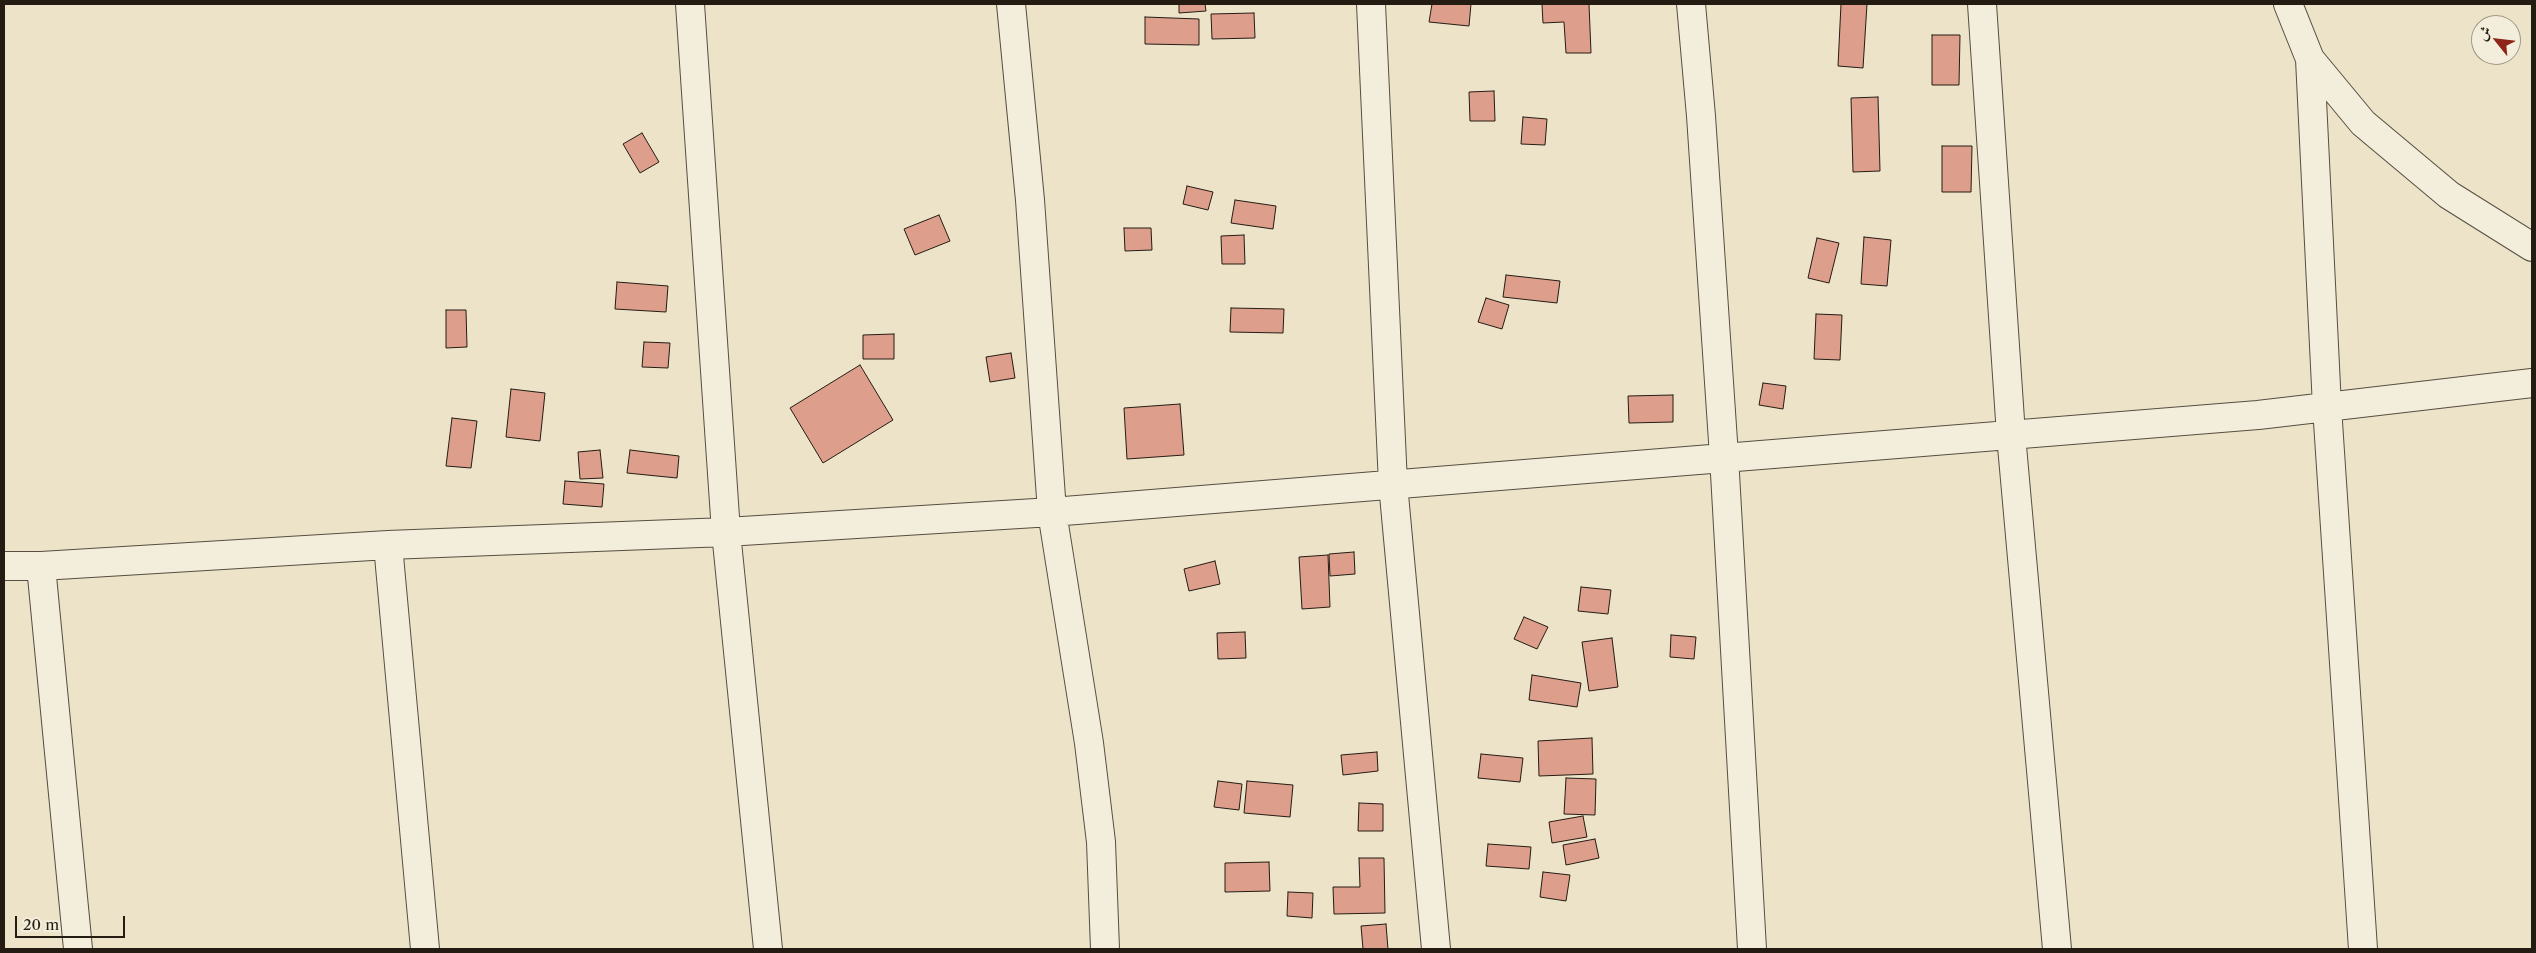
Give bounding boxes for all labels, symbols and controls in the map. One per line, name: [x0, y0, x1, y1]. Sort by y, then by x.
north arrow: [2471, 15, 2521, 65]
text: ش: [2473, 23, 2495, 44]
scale bar: [18, 906, 128, 938]
text: 20 m: [23, 915, 59, 934]

